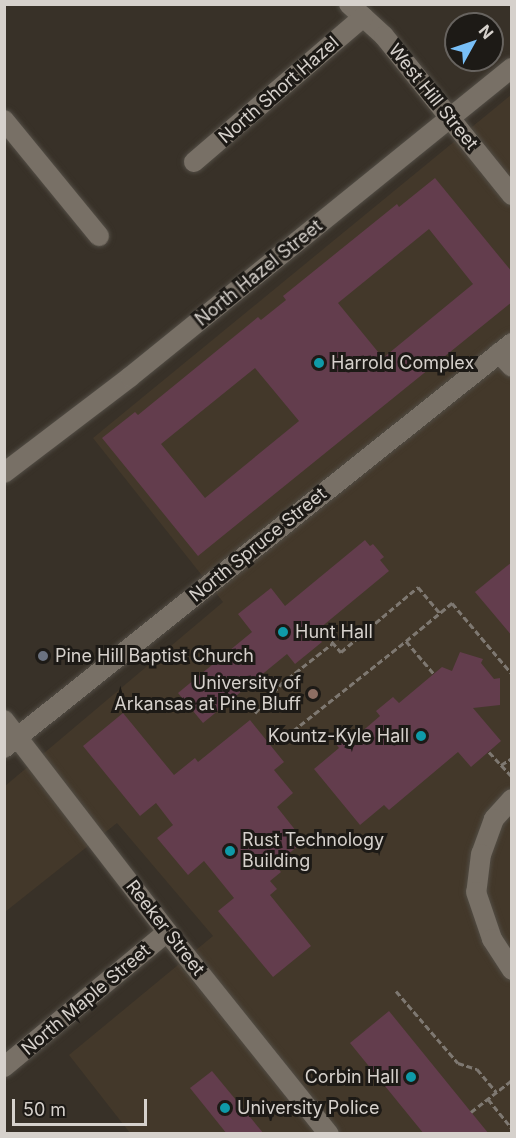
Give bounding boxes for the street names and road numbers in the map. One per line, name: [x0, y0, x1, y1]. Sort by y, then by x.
street label: North Short Hazel: [215, 32, 343, 148]
street label: West Hill Street: [384, 40, 482, 154]
street label: North Hazel Street: [191, 215, 327, 331]
street label: North Spruce Street: [185, 483, 331, 607]
street label: Reeker Street: [121, 876, 209, 980]
street label: North Maple Street: [17, 940, 155, 1060]

